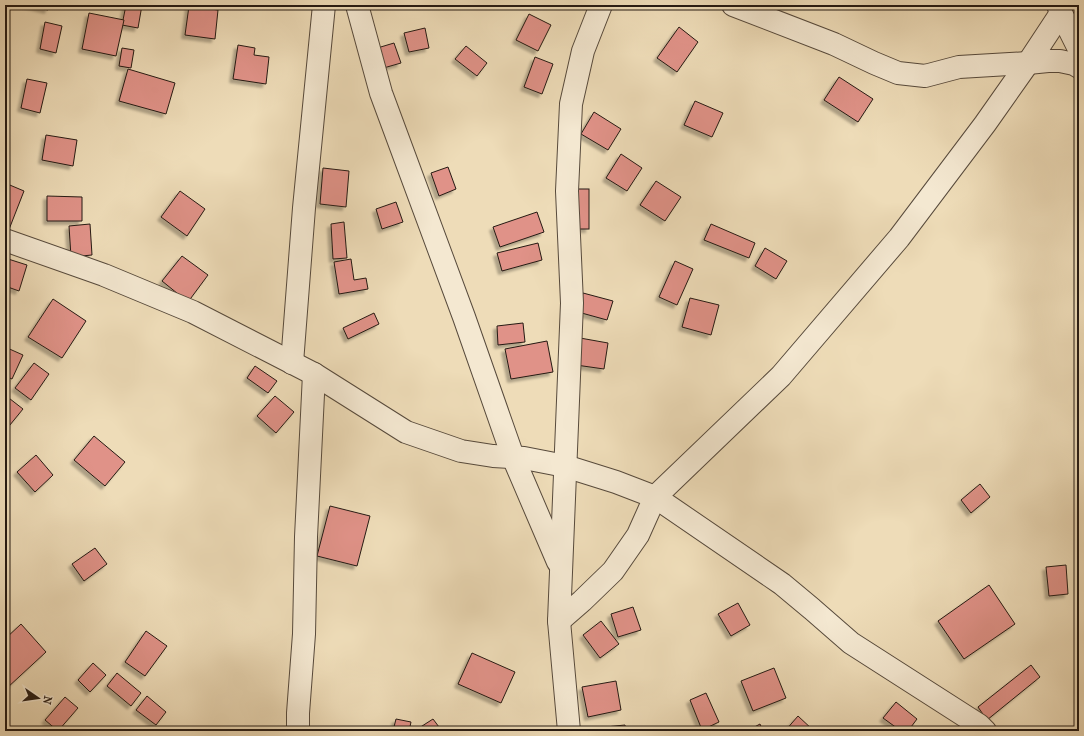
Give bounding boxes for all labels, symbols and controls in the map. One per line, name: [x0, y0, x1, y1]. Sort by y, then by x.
north arrow: [18, 678, 58, 718]
text: N: [40, 695, 55, 706]

